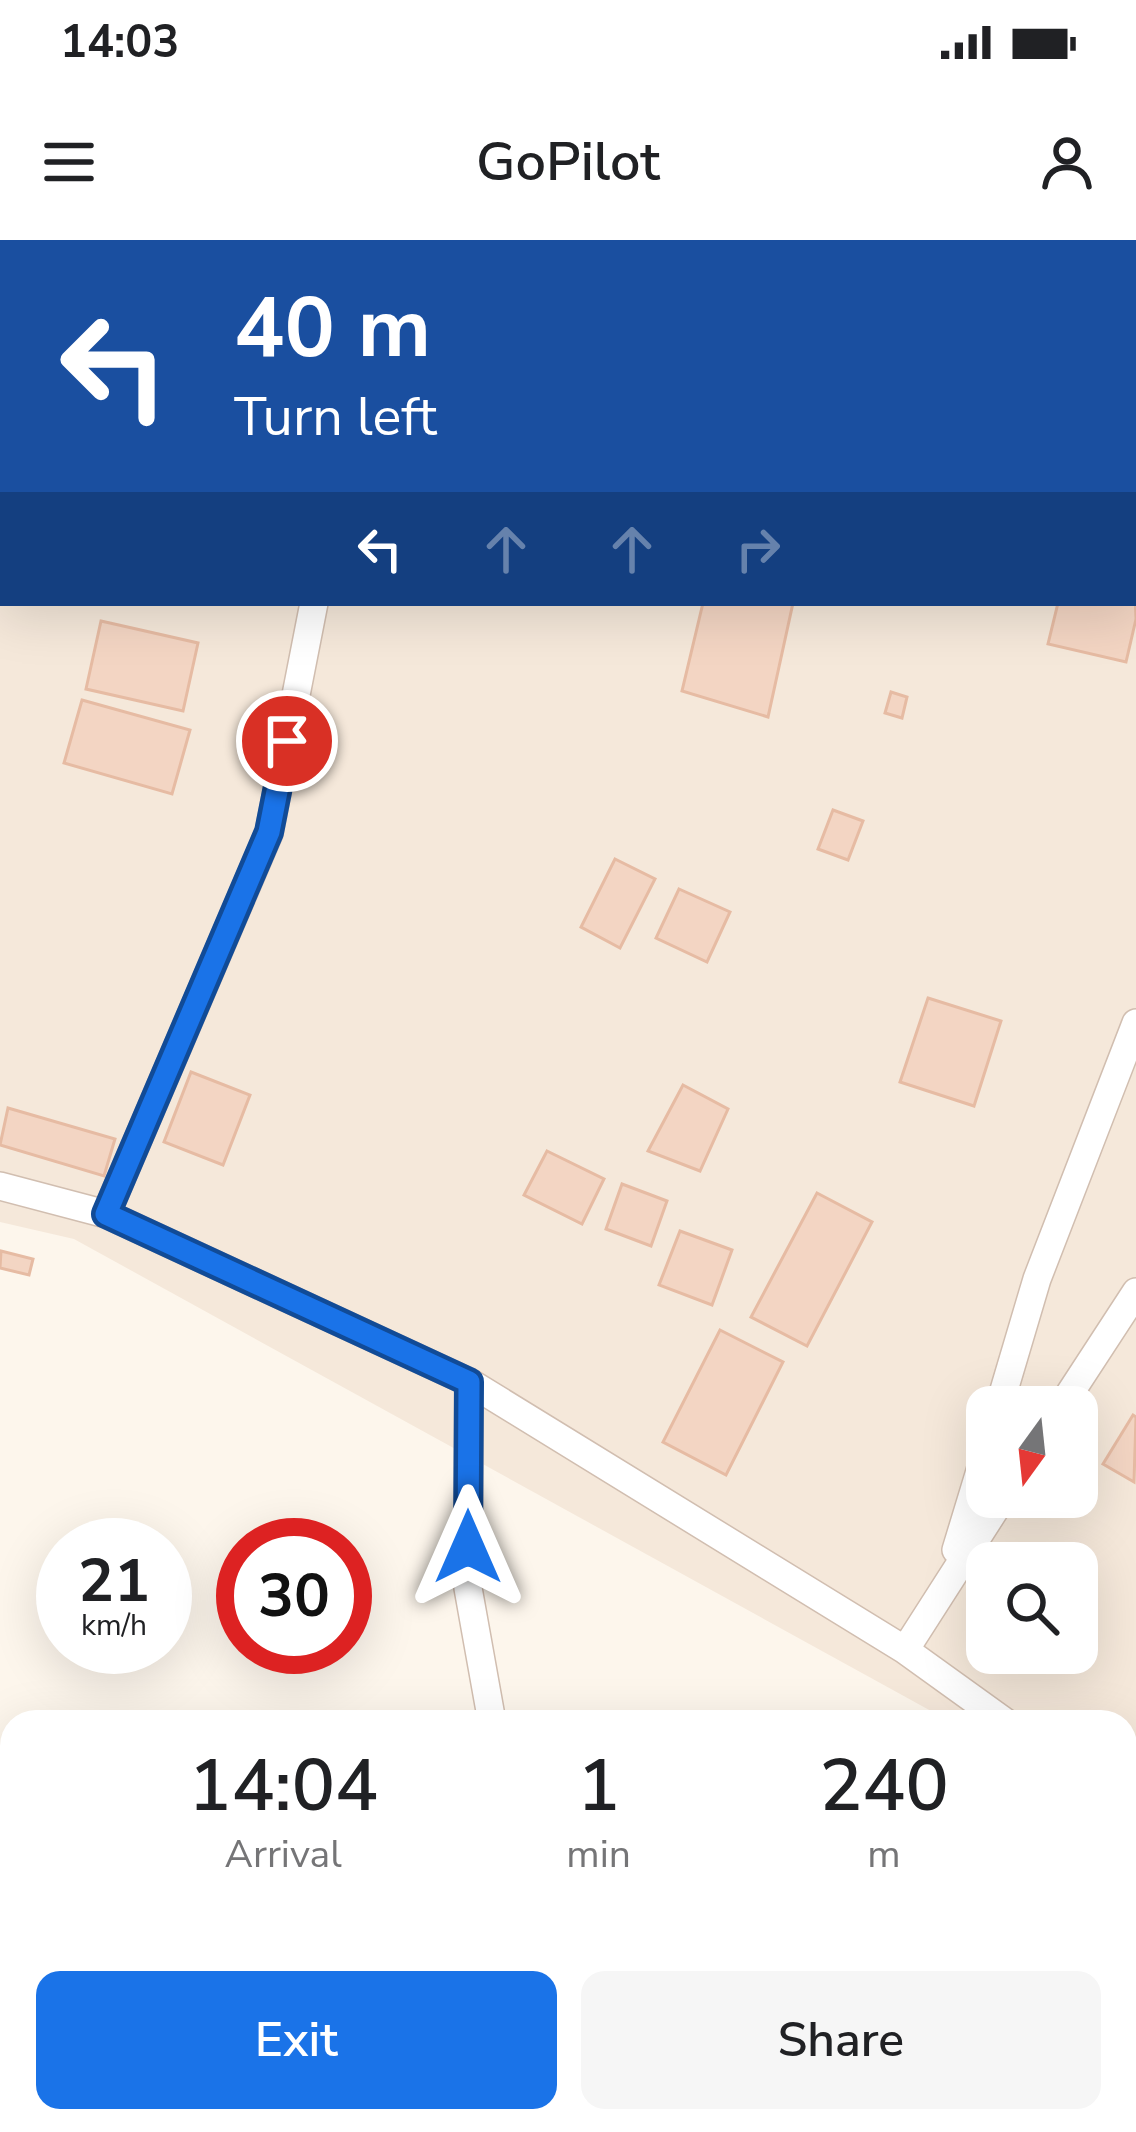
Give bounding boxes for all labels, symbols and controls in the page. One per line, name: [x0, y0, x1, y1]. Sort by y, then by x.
text: 14:03: [60, 12, 179, 73]
text: GoPilot: [476, 125, 660, 199]
icon: menu: [36, 129, 102, 195]
icon: person: [1034, 129, 1100, 195]
text: 40 m: [234, 271, 431, 386]
icon: left: [36, 288, 192, 444]
text: Turn left: [234, 380, 437, 454]
icon: left: [347, 516, 413, 582]
icon: ahead: [473, 516, 539, 582]
icon: ahead: [599, 516, 665, 582]
icon: right: [725, 516, 791, 582]
pin: [236, 690, 338, 792]
icon: arrive: [254, 708, 320, 774]
north arrow: [966, 1386, 1098, 1518]
map controls: [966, 1386, 1098, 1674]
position arrow: [405, 1484, 531, 1610]
speed limit sign: 30: [216, 1518, 372, 1674]
text: 21: [78, 1540, 150, 1622]
button: search: [966, 1542, 1098, 1674]
text: km/h: [81, 1605, 147, 1646]
text: 14:04: [188, 1737, 378, 1835]
text: 1: [577, 1737, 620, 1835]
text: 240: [819, 1737, 949, 1835]
text: Arrival: [225, 1828, 342, 1881]
text: min: [566, 1828, 631, 1881]
text: m: [867, 1828, 901, 1881]
button: Exit: [36, 1971, 557, 2109]
button: Share: [581, 1971, 1101, 2109]

